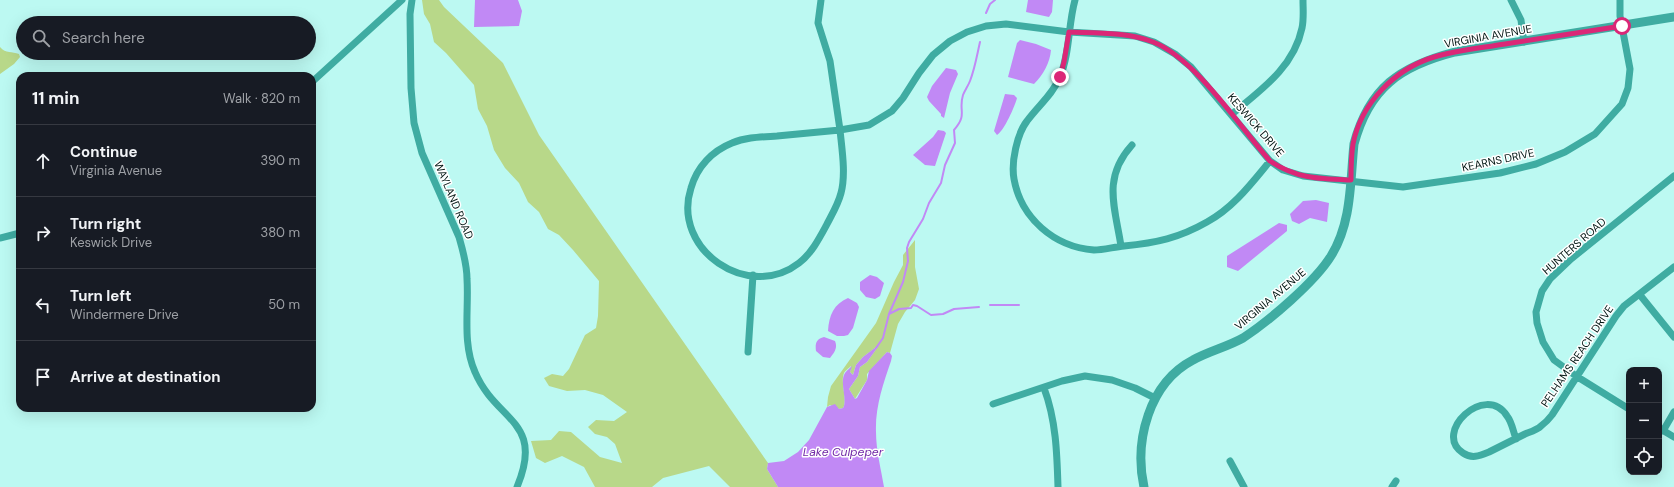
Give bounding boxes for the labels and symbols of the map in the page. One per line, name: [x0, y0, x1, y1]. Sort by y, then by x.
route start: [1613, 17, 1631, 35]
street label: VIRGINIA AVENUE: [1443, 21, 1533, 51]
route end: [1051, 68, 1069, 86]
street label: KESWICK DRIVE: [1225, 90, 1287, 160]
street label: KEARNS DRIVE: [1461, 145, 1535, 175]
street label: WAYLAND ROAD: [431, 159, 477, 241]
street label: HUNTERS ROAD: [1539, 214, 1609, 277]
street label: VIRGINIA AVENUE: [1232, 265, 1308, 333]
street label: PELHAMS REACH DRIVE: [1538, 302, 1616, 410]
water label: Lake Culpeper: [803, 444, 884, 460]

